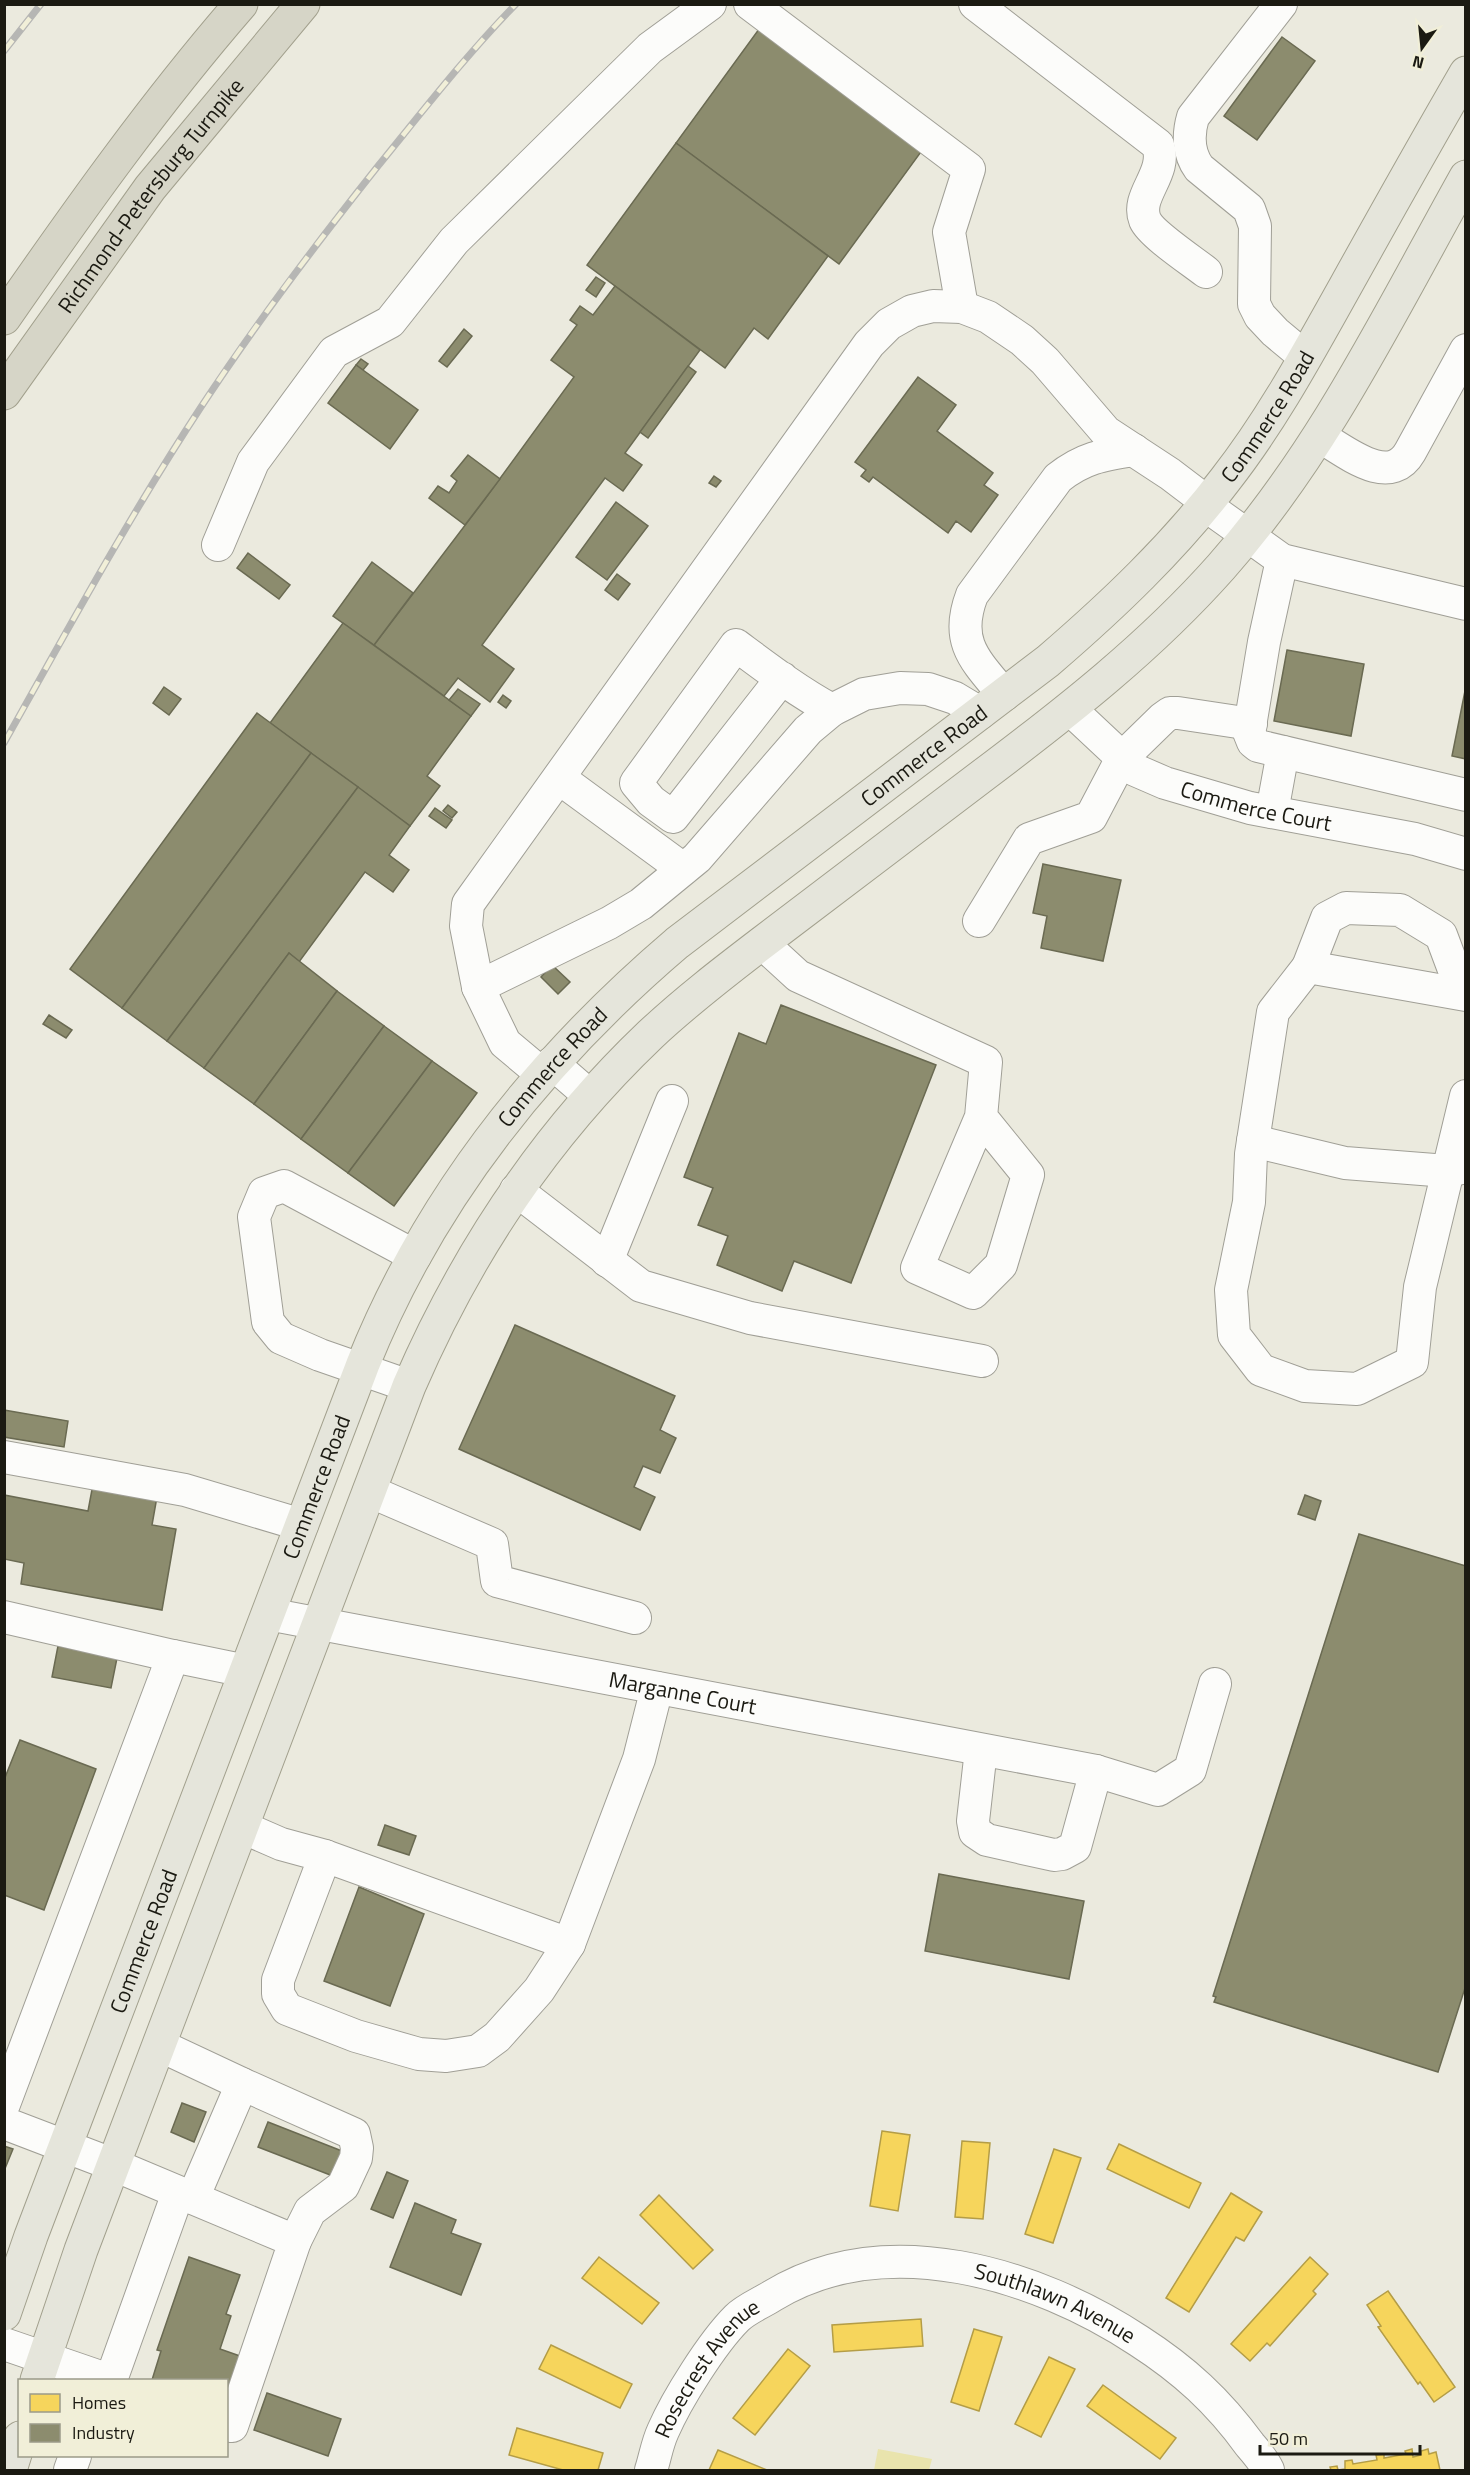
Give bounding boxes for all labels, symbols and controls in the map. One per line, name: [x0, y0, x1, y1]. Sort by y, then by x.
north arrow: [1392, 18, 1452, 78]
text: N: [1410, 49, 1427, 76]
street label: Richmond-Petersburg Turnpike: [49, 70, 252, 320]
street label: Commerce Road: [1212, 344, 1323, 490]
street label: Commerce Road: [853, 696, 995, 815]
street label: Commerce Court: [1176, 771, 1335, 840]
street label: Commerce Road: [489, 999, 615, 1134]
street label: Commerce Road: [273, 1410, 359, 1564]
street label: Marganne Court: [606, 1662, 759, 1723]
street label: Commerce Road: [100, 1864, 186, 2018]
street label: Southlawn Avenue: [971, 2254, 1143, 2352]
street label: Rosecrest Avenue: [645, 2289, 766, 2443]
legend: [18, 2379, 228, 2457]
text: Homes: [72, 2389, 126, 2416]
scale bar: [1260, 2418, 1420, 2456]
text: Industry: [72, 2419, 135, 2446]
text: 50 m: [1269, 2425, 1308, 2452]

